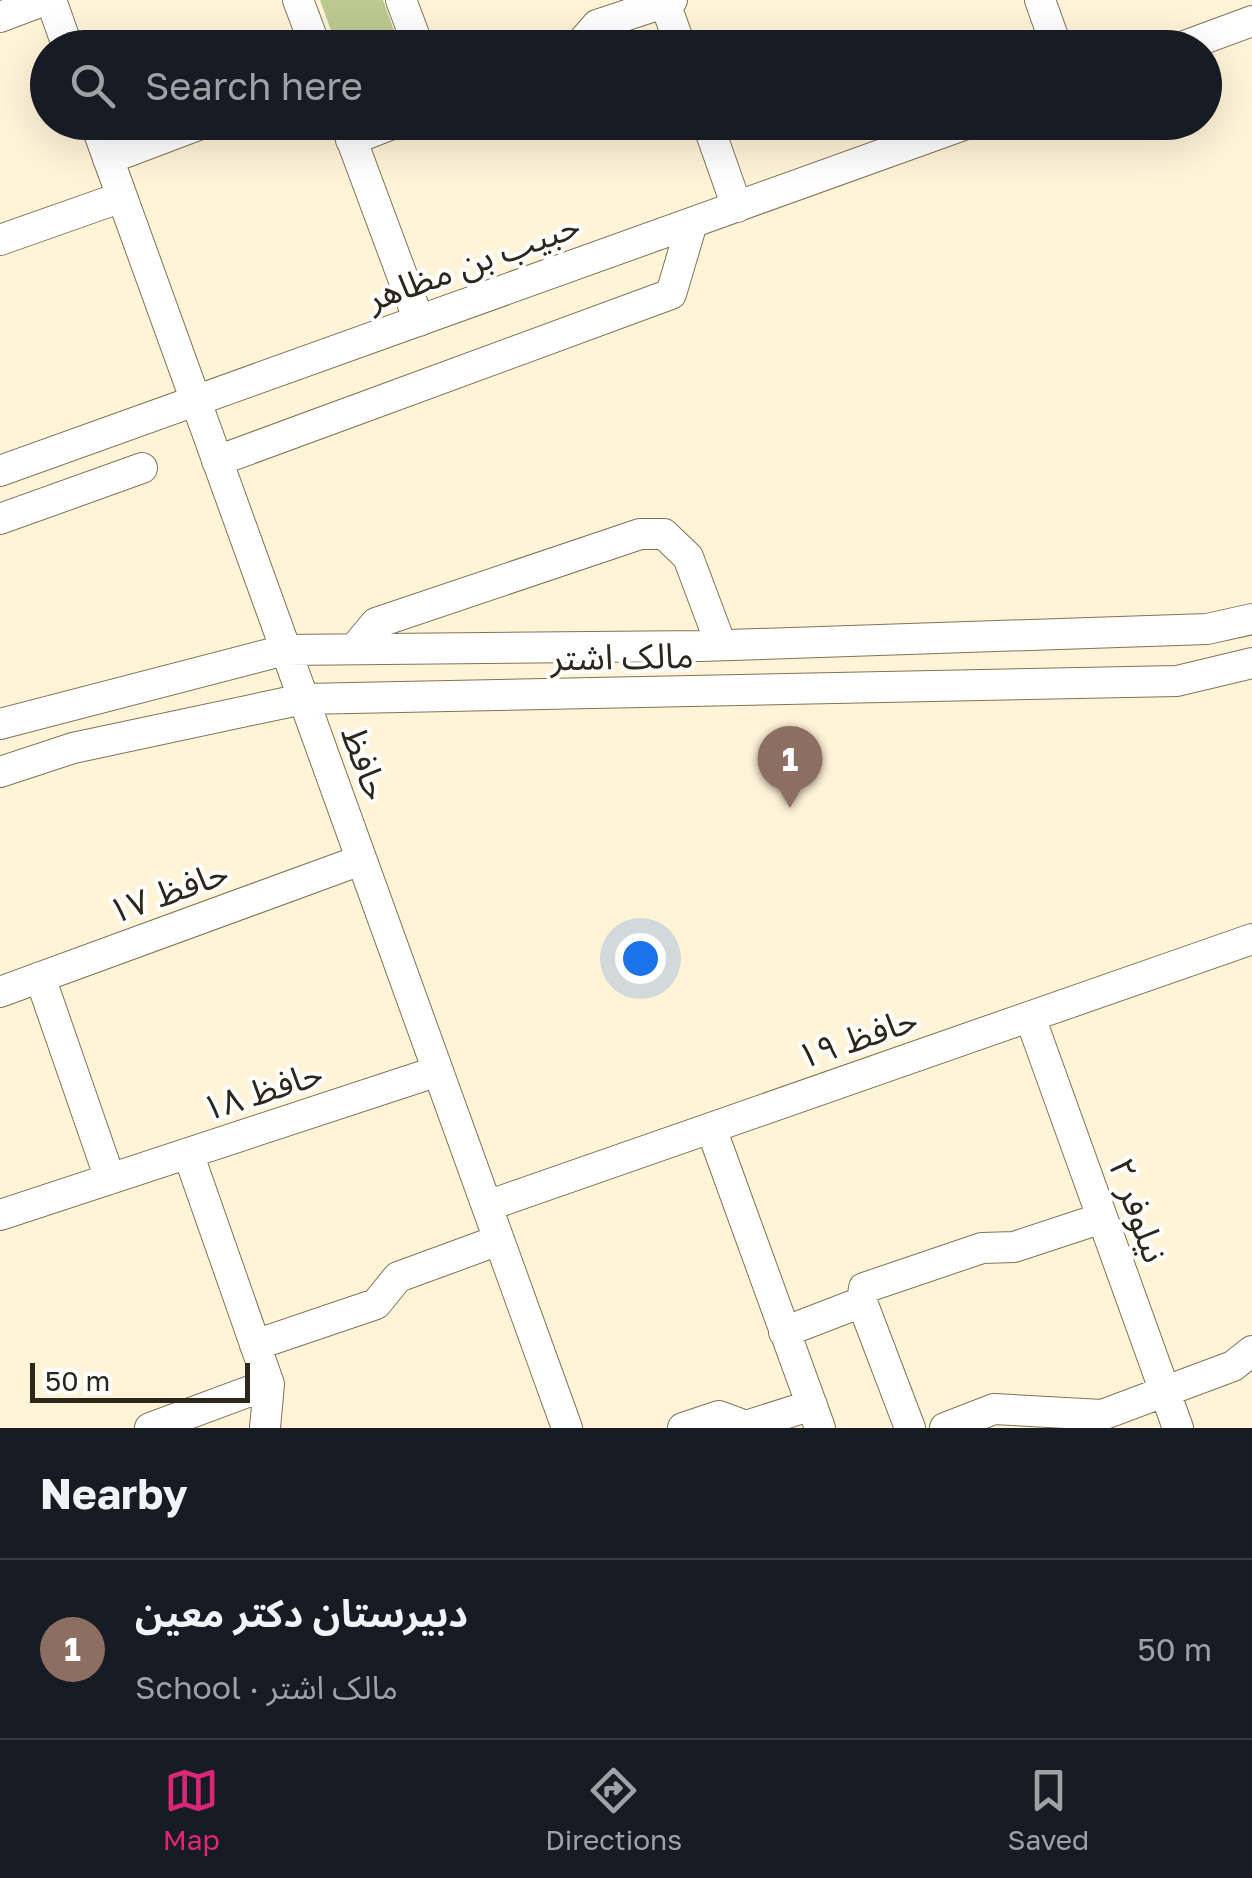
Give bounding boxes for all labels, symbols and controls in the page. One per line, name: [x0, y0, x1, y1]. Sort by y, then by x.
search box: [30, 30, 1222, 140]
icon: search: [65, 58, 120, 113]
text: Search here: [145, 63, 363, 108]
street label: حبیب بن مظاهر: [360, 203, 585, 319]
street label: مالک اشتر: [549, 634, 694, 678]
street label: حافظ: [333, 720, 399, 806]
pin: 1: [758, 726, 822, 808]
street label: حافظ ۱۷: [102, 850, 234, 932]
your location: [615, 933, 666, 984]
street label: حافظ ۱۹: [791, 997, 923, 1077]
street label: حافظ ۱۸: [196, 1051, 328, 1129]
street label: نیلوفر ۲: [1101, 1152, 1177, 1268]
scale bar: [30, 1358, 250, 1402]
text: 50 m: [45, 1364, 110, 1397]
text: Nearby: [40, 1468, 188, 1518]
text: دبیرستان دکتر معین: [135, 1590, 468, 1635]
text: 1: [64, 1630, 81, 1668]
text: 50 m: [1137, 1630, 1212, 1668]
text: School · مالک اشتر: [135, 1668, 398, 1706]
tab: Map: [163, 1763, 220, 1856]
tab: Directions: [545, 1763, 682, 1856]
tab: Saved: [1007, 1763, 1089, 1856]

